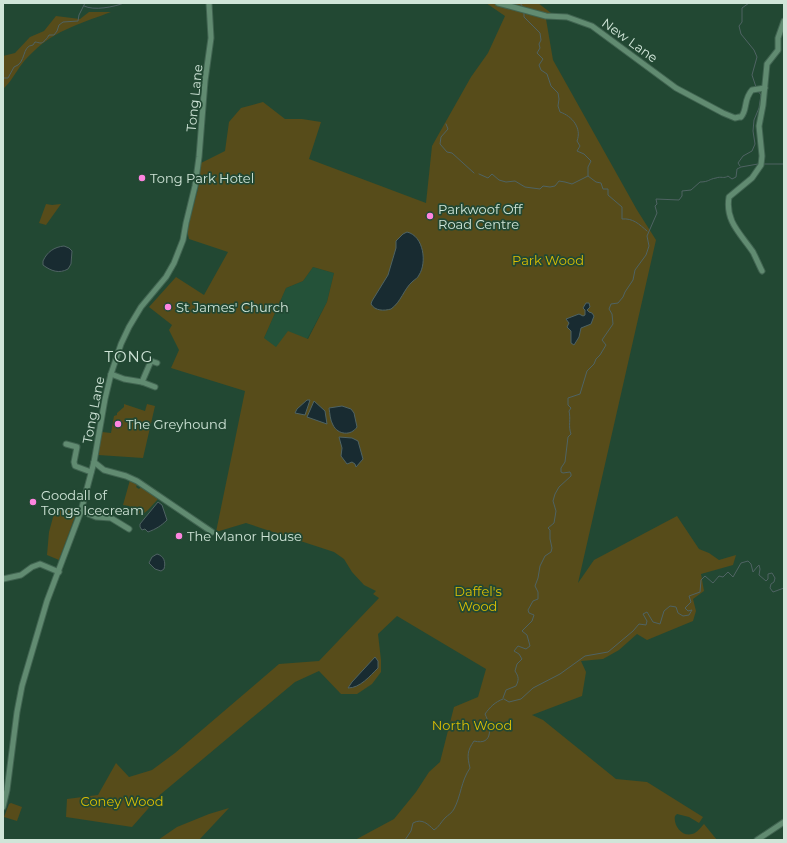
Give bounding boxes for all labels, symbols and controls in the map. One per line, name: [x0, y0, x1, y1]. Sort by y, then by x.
street label: New Lane: [599, 14, 661, 66]
street label: Tong Lane: [182, 63, 206, 133]
place label: Tong Park Hotel: [150, 170, 254, 186]
marker: Tong Park Hotel: [137, 173, 147, 183]
place label: Parkwoof Off Road Centre: [438, 201, 523, 232]
marker: Parkwoof Off Road Centre: [425, 211, 435, 221]
park label: Park Wood: [512, 252, 584, 268]
place label: St James' Church: [176, 299, 289, 315]
marker: St James' Church: [163, 302, 173, 312]
district label: TONG: [105, 347, 153, 366]
street label: Tong Lane: [79, 375, 107, 445]
place label: The Greyhound: [126, 416, 227, 432]
marker: The Greyhound: [113, 419, 123, 429]
place label: Goodall of Tongs Icecream: [41, 487, 144, 518]
marker: Goodall of Tongs Icecream: [28, 497, 38, 507]
place label: The Manor House: [187, 528, 302, 544]
marker: The Manor House: [174, 531, 184, 541]
park label: Daffel's Wood: [454, 583, 502, 614]
park label: North Wood: [432, 717, 512, 733]
park label: Coney Wood: [81, 793, 163, 809]

